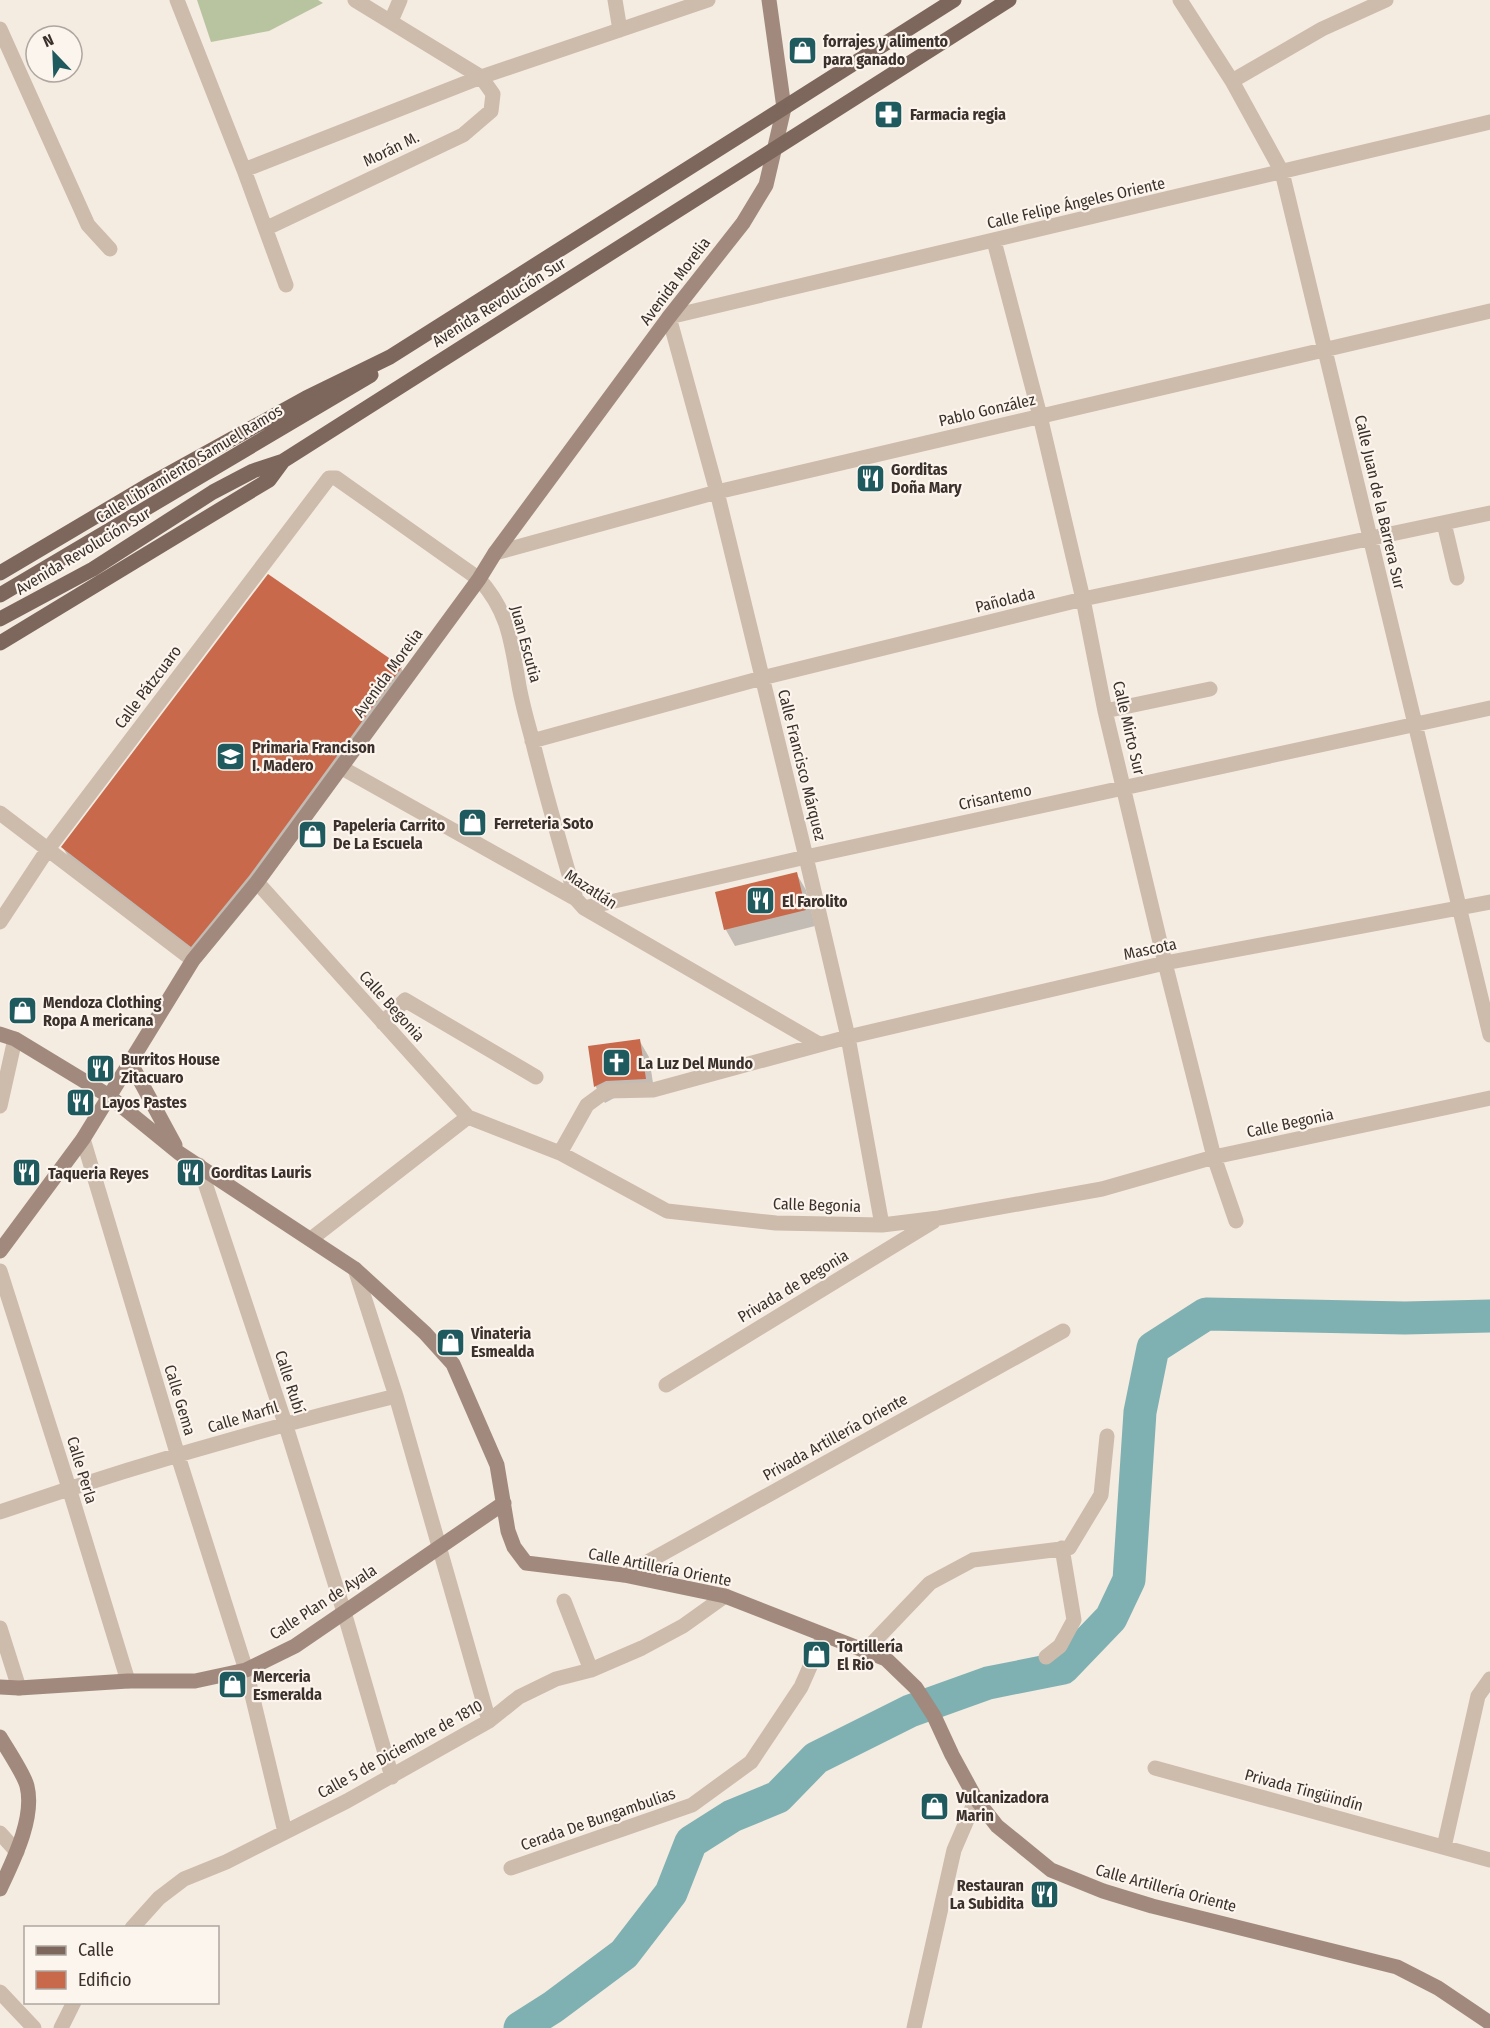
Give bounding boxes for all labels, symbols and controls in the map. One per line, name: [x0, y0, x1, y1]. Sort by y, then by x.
north arrow: [24, 24, 84, 84]
text: N: [40, 30, 56, 51]
place label: forrajes y alimento para ganado: [823, 32, 949, 69]
shop icon: forrajes y alimento para ganado: [786, 34, 818, 66]
pharmacy icon: Farmacia regia: [873, 98, 905, 130]
place label: Farmacia regia: [910, 105, 1006, 124]
street label: Morán M.: [360, 127, 422, 171]
street label: Calle Felipe Ángeles Oriente: [985, 173, 1167, 233]
street label: Avenida Morelia: [636, 233, 714, 329]
street label: Avenida Revolución Sur: [429, 253, 570, 351]
street label: Pablo González: [937, 390, 1037, 430]
street label: Calle Libramiento Samuel Ramos: [92, 401, 286, 527]
street label: Calle Juan de la Barrera Sur: [1351, 413, 1409, 591]
place label: Gorditas Doña Mary: [891, 460, 962, 497]
restaurant icon: Gorditas Doña Mary: [854, 462, 886, 494]
street label: Avenida Revolución Sur: [12, 503, 154, 599]
street label: Pañolada: [973, 583, 1037, 617]
street label: Juan Escutia: [507, 603, 545, 685]
street label: Avenida Morelia: [349, 625, 427, 721]
street label: Calle Pátzcuaro: [111, 642, 185, 732]
street label: Calle Mirto Sur: [1109, 679, 1149, 777]
street label: Calle Francisco Márquez: [774, 687, 830, 843]
place label: Primaria Francison I. Madero: [252, 738, 375, 775]
school or university icon: Primaria Francison I. Madero: [215, 740, 247, 772]
street label: Crisantemo: [957, 780, 1033, 814]
shop icon: Ferreteria Soto: [457, 807, 489, 839]
place label: Ferreteria Soto: [494, 814, 594, 833]
place label: Papeleria Carrito De La Escuela: [333, 816, 446, 853]
shop icon: Papeleria Carrito De La Escuela: [296, 818, 328, 850]
street label: Mazatlán: [561, 865, 621, 913]
restaurant icon: El Farolito: [745, 885, 777, 917]
place label: El Farolito: [782, 892, 848, 911]
street label: Mascota: [1122, 934, 1178, 964]
street label: Calle Begonia: [355, 967, 429, 1045]
place label: Mendoza Clothing Ropa A mericana: [43, 993, 162, 1030]
shop icon: Mendoza Clothing Ropa A mericana: [6, 995, 38, 1027]
church icon: La Luz Del Mundo: [601, 1047, 633, 1079]
place label: Burritos House Zitacuaro: [121, 1050, 220, 1087]
restaurant icon: Burritos House Zitacuaro: [84, 1052, 116, 1084]
place label: La Luz Del Mundo: [638, 1054, 753, 1073]
restaurant icon: Layos Pastes: [65, 1086, 97, 1118]
place label: Layos Pastes: [102, 1093, 187, 1112]
street label: Calle Begonia: [1245, 1104, 1335, 1141]
restaurant icon: Gorditas Lauris: [174, 1156, 206, 1188]
restaurant icon: Taqueria Reyes: [11, 1157, 43, 1189]
place label: Gorditas Lauris: [211, 1163, 312, 1182]
place label: Taqueria Reyes: [48, 1164, 149, 1183]
street label: Calle Begonia: [773, 1194, 862, 1216]
street label: Privada de Begonia: [734, 1245, 852, 1326]
place label: Vinateria Esmealda: [470, 1324, 535, 1361]
shop icon: Vinateria Esmealda: [434, 1326, 466, 1358]
street label: Calle Rubí: [271, 1348, 309, 1416]
street label: Calle Gema: [160, 1362, 200, 1438]
street label: Privada Artillería Oriente: [759, 1389, 911, 1485]
street label: Calle Marfil: [205, 1397, 281, 1437]
street label: Calle Perla: [63, 1434, 101, 1506]
street label: Calle Artillería Oriente: [587, 1544, 733, 1590]
street label: Calle Plan de Ayala: [266, 1560, 380, 1644]
place label: Tortillería El Rio: [837, 1637, 903, 1674]
shop icon: Tortillería El Rio: [800, 1639, 832, 1671]
place label: Merceria Esmeralda: [253, 1667, 322, 1704]
shop icon: Merceria Esmeralda: [216, 1669, 248, 1701]
street label: Calle 5 de Diciembre de 1810: [314, 1696, 486, 1802]
street label: Privada Tingüindín: [1243, 1765, 1365, 1815]
street label: Cerada De Bungambulias: [518, 1784, 678, 1854]
place label: Vulcanizadora Marin: [955, 1788, 1049, 1825]
shop icon: Vulcanizadora Marin: [919, 1790, 951, 1822]
street label: Calle Artillería Oriente: [1093, 1860, 1239, 1916]
place label: Restauran La Subidita: [950, 1876, 1024, 1913]
restaurant icon: Restauran La Subidita: [1029, 1878, 1061, 1910]
legend: [24, 1926, 219, 2004]
text: Calle: [78, 1939, 114, 1961]
text: Edificio: [78, 1969, 131, 1991]

